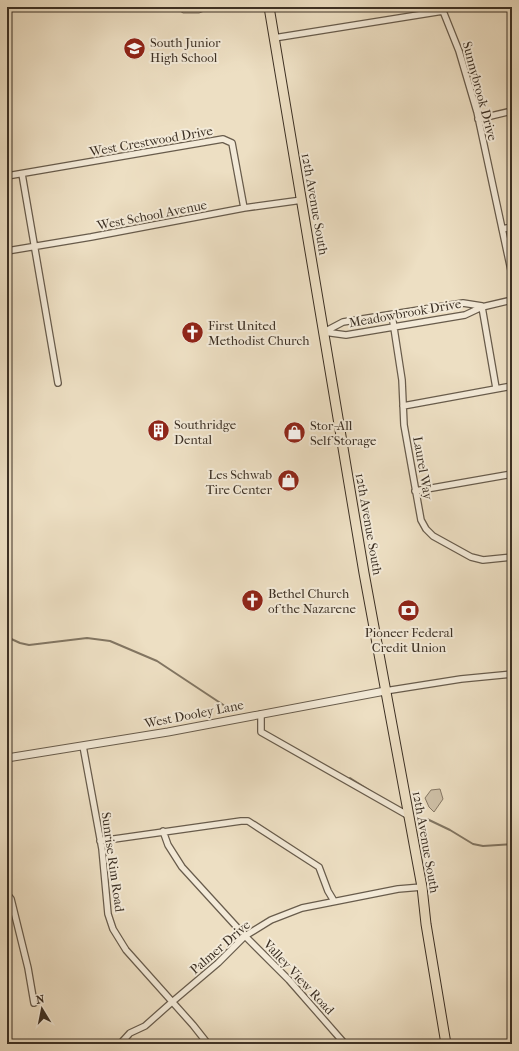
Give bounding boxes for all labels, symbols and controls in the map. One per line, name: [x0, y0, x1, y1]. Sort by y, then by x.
place label: South Junior High School: [150, 35, 221, 65]
school or university icon: South Junior High School: [121, 36, 147, 62]
street label: Sunnybrook Drive: [460, 40, 501, 143]
street label: West Crestwood Drive: [87, 123, 214, 159]
street label: 12th Avenue South: [299, 152, 331, 257]
street label: West School Avenue: [95, 197, 209, 233]
street label: Meadowbrook Drive: [348, 296, 463, 330]
place label: First United Methodist Church: [208, 318, 310, 348]
church icon: First United Methodist Church: [179, 319, 205, 345]
place label: Southridge Dental: [174, 417, 237, 447]
building icon: Southridge Dental: [146, 418, 172, 444]
place label: Stor-All Self Storage: [310, 418, 377, 448]
shop icon: Stor-All Self Storage: [282, 419, 308, 445]
street label: Laurel Way: [410, 435, 436, 502]
place label: Les Schwab Tire Center: [206, 467, 272, 497]
shop icon: Les Schwab Tire Center: [275, 468, 301, 494]
street label: 12th Avenue South: [353, 472, 385, 577]
place label: Bethel Church of the Nazarene: [268, 586, 356, 616]
church icon: Bethel Church of the Nazarene: [239, 587, 265, 613]
bank icon: Pioneer Federal Credit Union: [396, 597, 422, 623]
place label: Pioneer Federal Credit Union: [365, 625, 454, 655]
street label: West Dooley Lane: [142, 697, 245, 731]
street label: 12th Avenue South: [410, 790, 442, 895]
street label: Sunrise Rim Road: [99, 811, 128, 914]
street label: Palmer Drive: [187, 917, 253, 977]
street label: Valley View Road: [260, 936, 338, 1018]
north arrow: [22, 989, 62, 1029]
text: N: [35, 992, 46, 1007]

